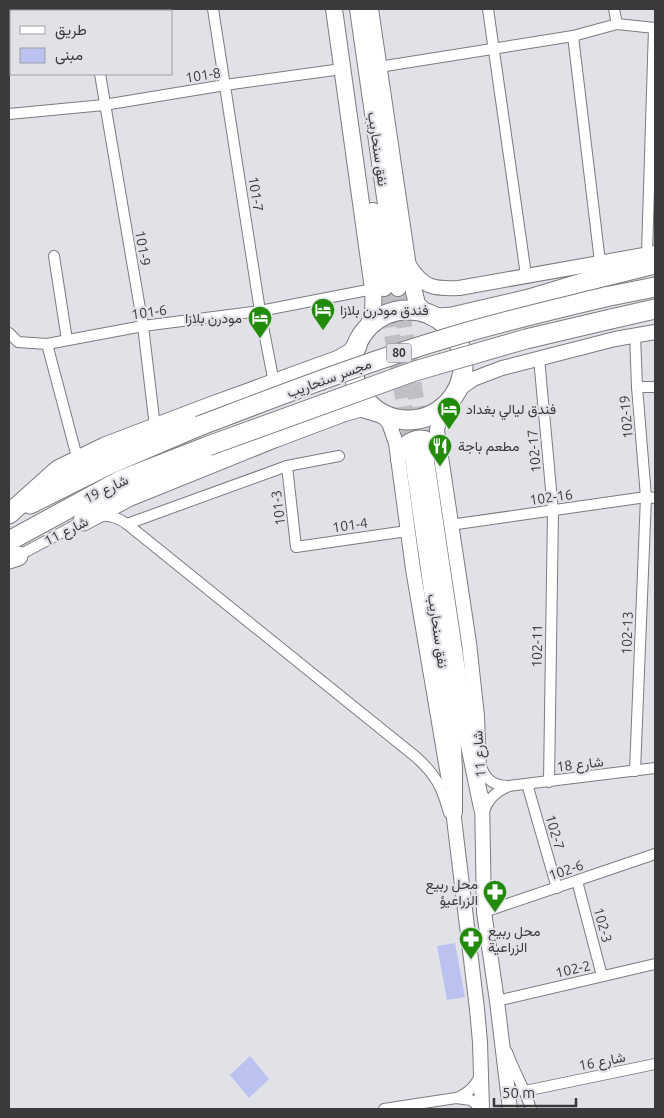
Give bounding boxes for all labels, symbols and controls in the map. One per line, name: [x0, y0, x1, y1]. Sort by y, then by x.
legend: [10, 10, 172, 75]
text: طريق: [55, 21, 87, 40]
text: مبنى: [55, 46, 83, 65]
street label: 101-8: [184, 64, 222, 86]
street label: نفق سنحاريب: [364, 111, 391, 187]
street label: 101-7: [245, 175, 267, 213]
street label: 101-9: [132, 229, 154, 267]
hotel icon: فندق مودرن بلازا: [310, 297, 336, 331]
street label: 101-6: [130, 302, 168, 322]
place label: فندق مودرن بلازا: [340, 302, 429, 319]
hotel icon: مودرن بلازا: [247, 305, 273, 339]
place label: مودرن بلازا: [185, 310, 242, 327]
road number: 80: [386, 343, 412, 362]
street label: مجسر سنحاريب: [285, 355, 374, 402]
street label: 102-19: [616, 395, 636, 439]
hotel icon: فندق ليالي بغداد: [436, 396, 462, 430]
place label: فندق ليالي بغداد: [466, 401, 556, 421]
street label: 102-17: [524, 429, 544, 473]
restaurant icon: مطعم باجة: [427, 433, 453, 467]
place label: مطعم باجة: [458, 438, 519, 455]
street label: شارع 19: [81, 471, 132, 509]
street label: 102-16: [528, 486, 574, 508]
street label: 101-3: [268, 489, 288, 527]
street label: شارع 11: [41, 513, 92, 552]
street label: 101-4: [331, 515, 369, 535]
street label: نفق سنحاريب: [424, 593, 451, 669]
street label: 102-13: [618, 611, 636, 655]
street label: 102-11: [529, 624, 545, 668]
street label: شارع 11: [469, 730, 492, 778]
street label: شارع 18: [556, 753, 605, 778]
street label: 102-7: [542, 813, 568, 851]
street label: 102-6: [547, 857, 586, 883]
place label: محل ربيع الزراعيؤ: [426, 876, 478, 909]
pharmacy icon: محل ربيع الزراعيؤ: [482, 879, 508, 913]
street label: 102-3: [591, 906, 615, 944]
place label: محل ربيع الزراعية: [488, 923, 540, 956]
pharmacy icon: محل ربيع الزراعية: [458, 926, 484, 960]
street label: 102-2: [554, 957, 592, 981]
street label: شارع 16: [577, 1049, 627, 1076]
scale bar: [494, 1076, 576, 1108]
text: 50 m: [502, 1084, 535, 1101]

